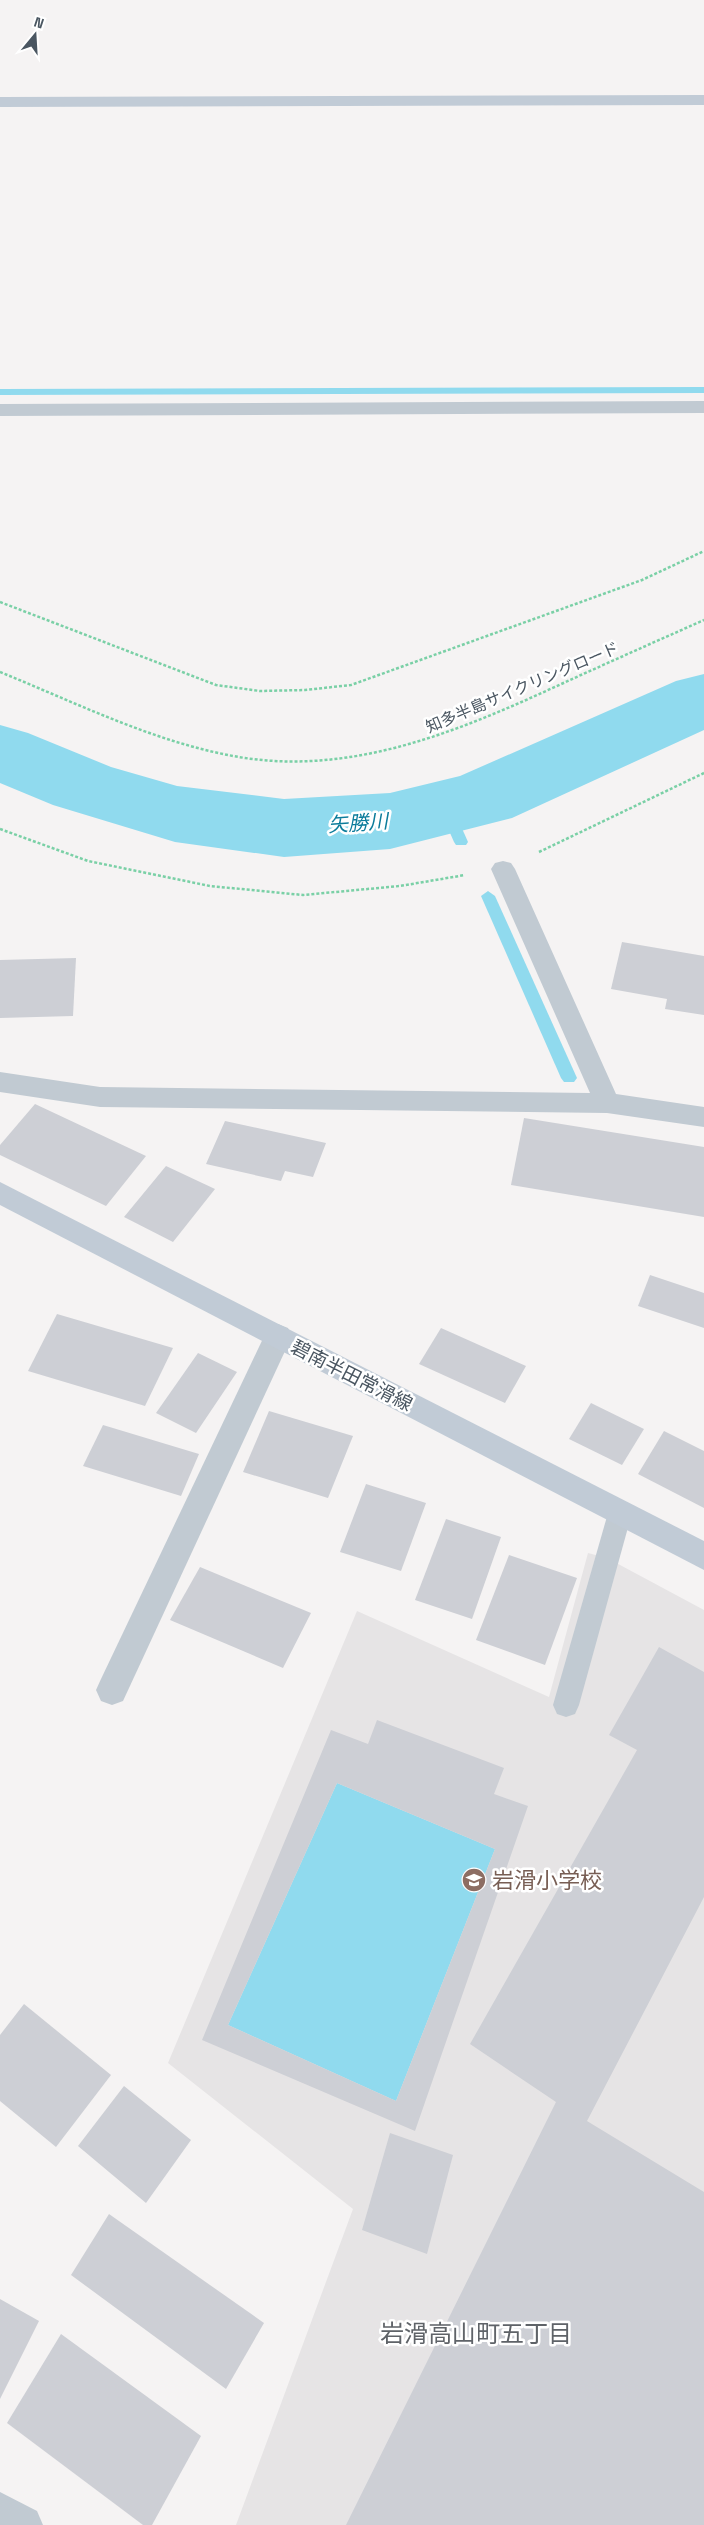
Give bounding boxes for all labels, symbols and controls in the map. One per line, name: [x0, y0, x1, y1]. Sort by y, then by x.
north arrow: [10, 10, 60, 60]
text: N: [32, 13, 46, 33]
street label: 知多半島サイクリングロード: [423, 637, 622, 738]
water label: 矢勝川: [327, 808, 391, 838]
street label: 碧南半田常滑線: [287, 1334, 417, 1417]
place label: 岩滑小学校: [492, 1866, 602, 1894]
school or university icon: 岩滑小学校: [461, 1867, 487, 1893]
district label: 岩滑高山町五丁目: [380, 2318, 572, 2349]

